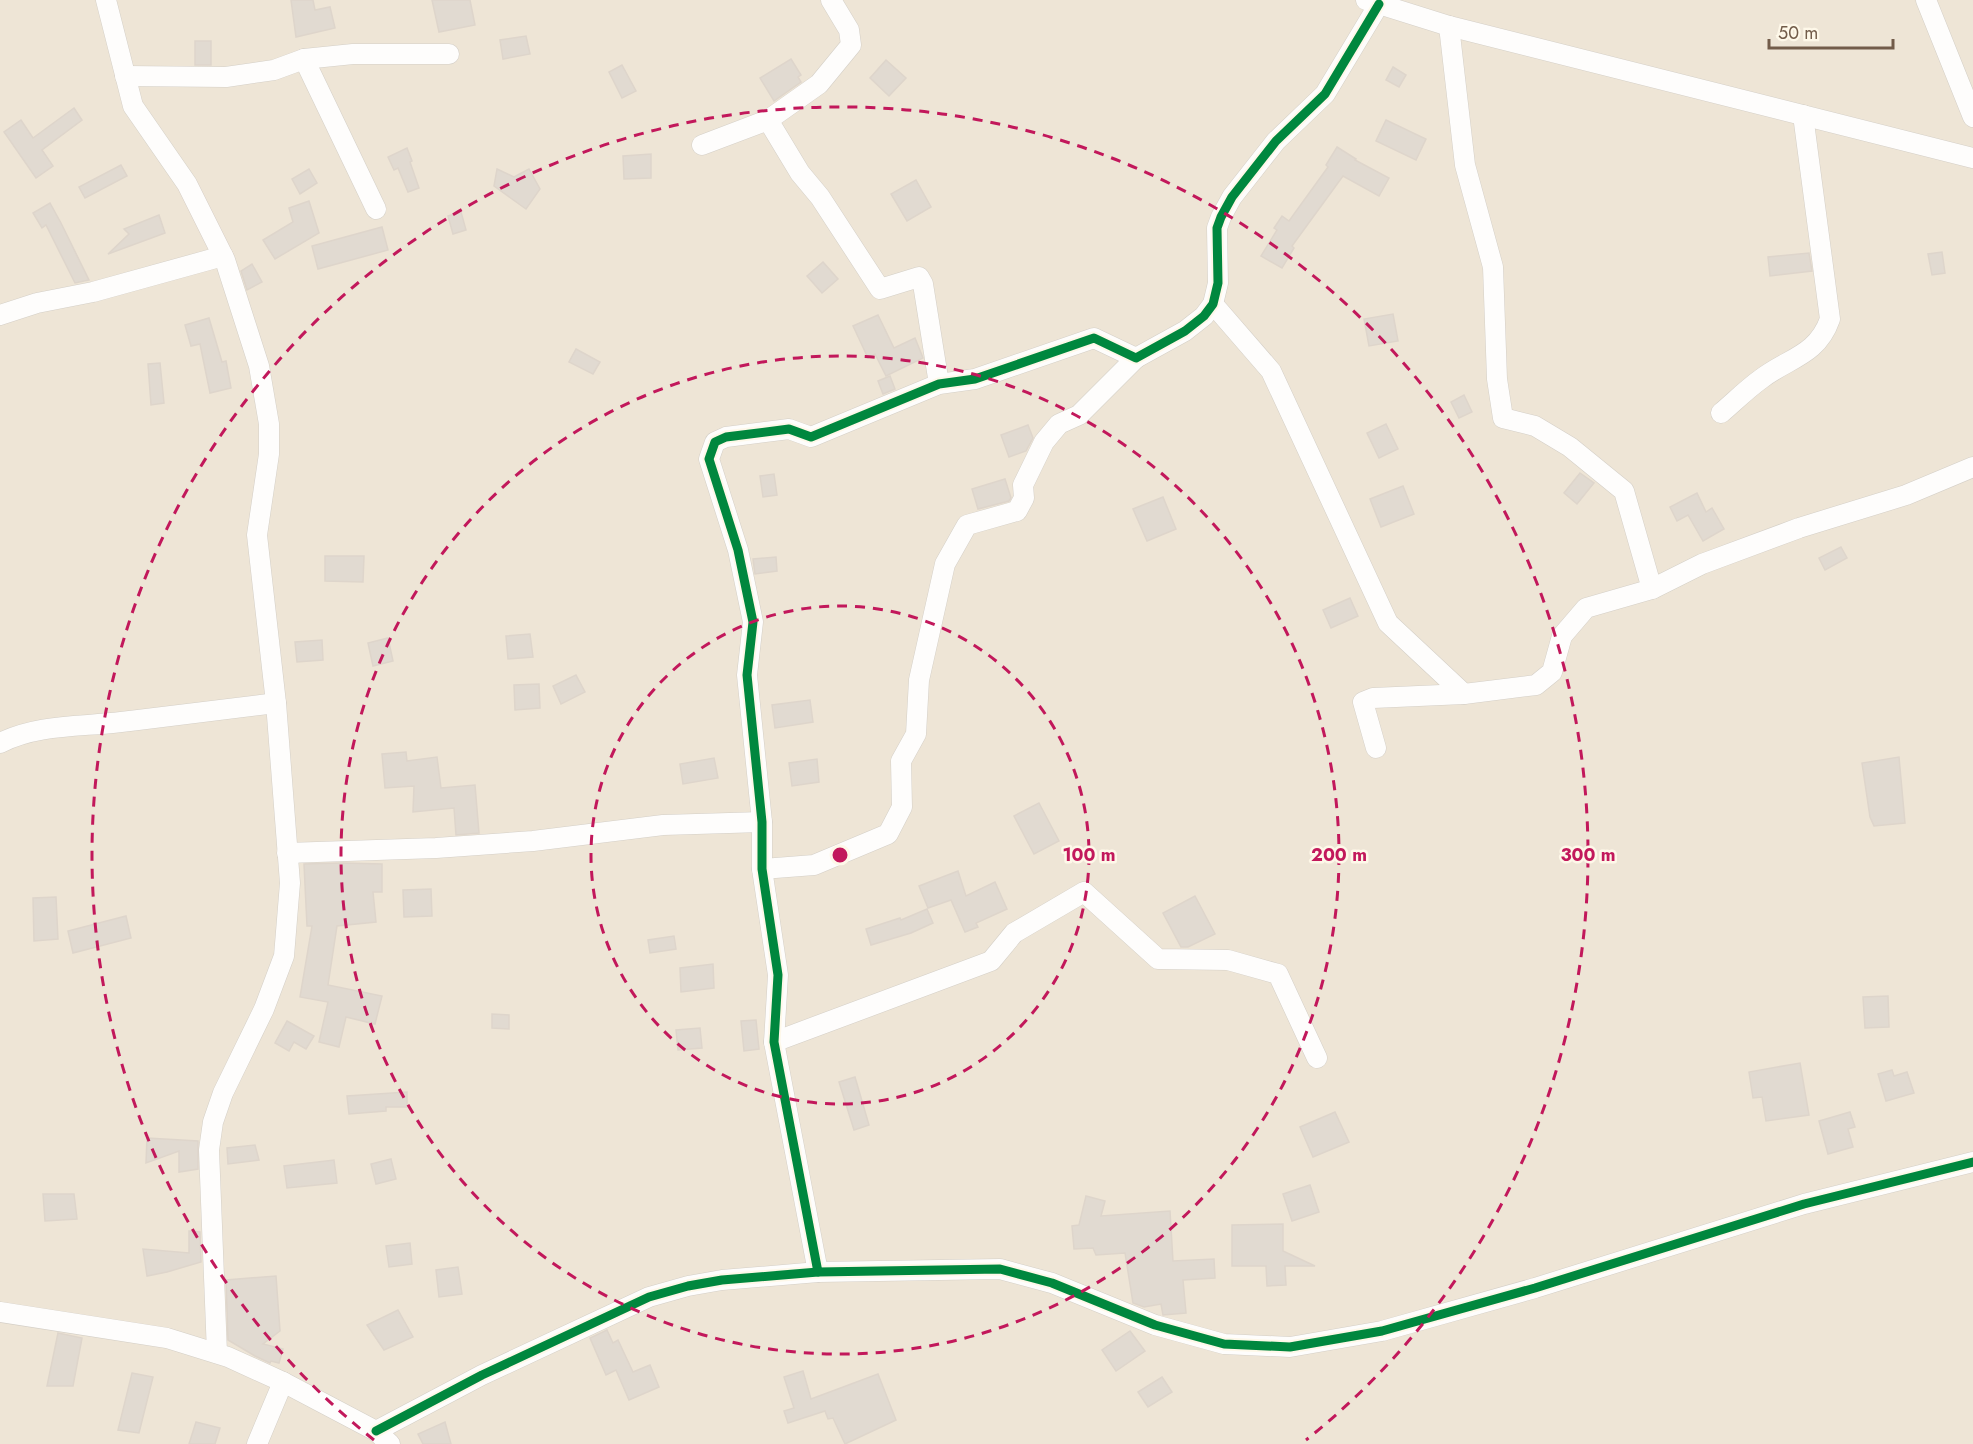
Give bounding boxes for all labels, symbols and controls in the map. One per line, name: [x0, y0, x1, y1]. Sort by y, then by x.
scale bar: [1769, 12, 1894, 50]
text: 50 m: [1778, 20, 1818, 46]
text: 100 m: [1062, 842, 1116, 868]
text: 200 m: [1311, 842, 1367, 868]
text: 300 m: [1560, 842, 1616, 868]
centre of rings: [830, 845, 850, 865]

